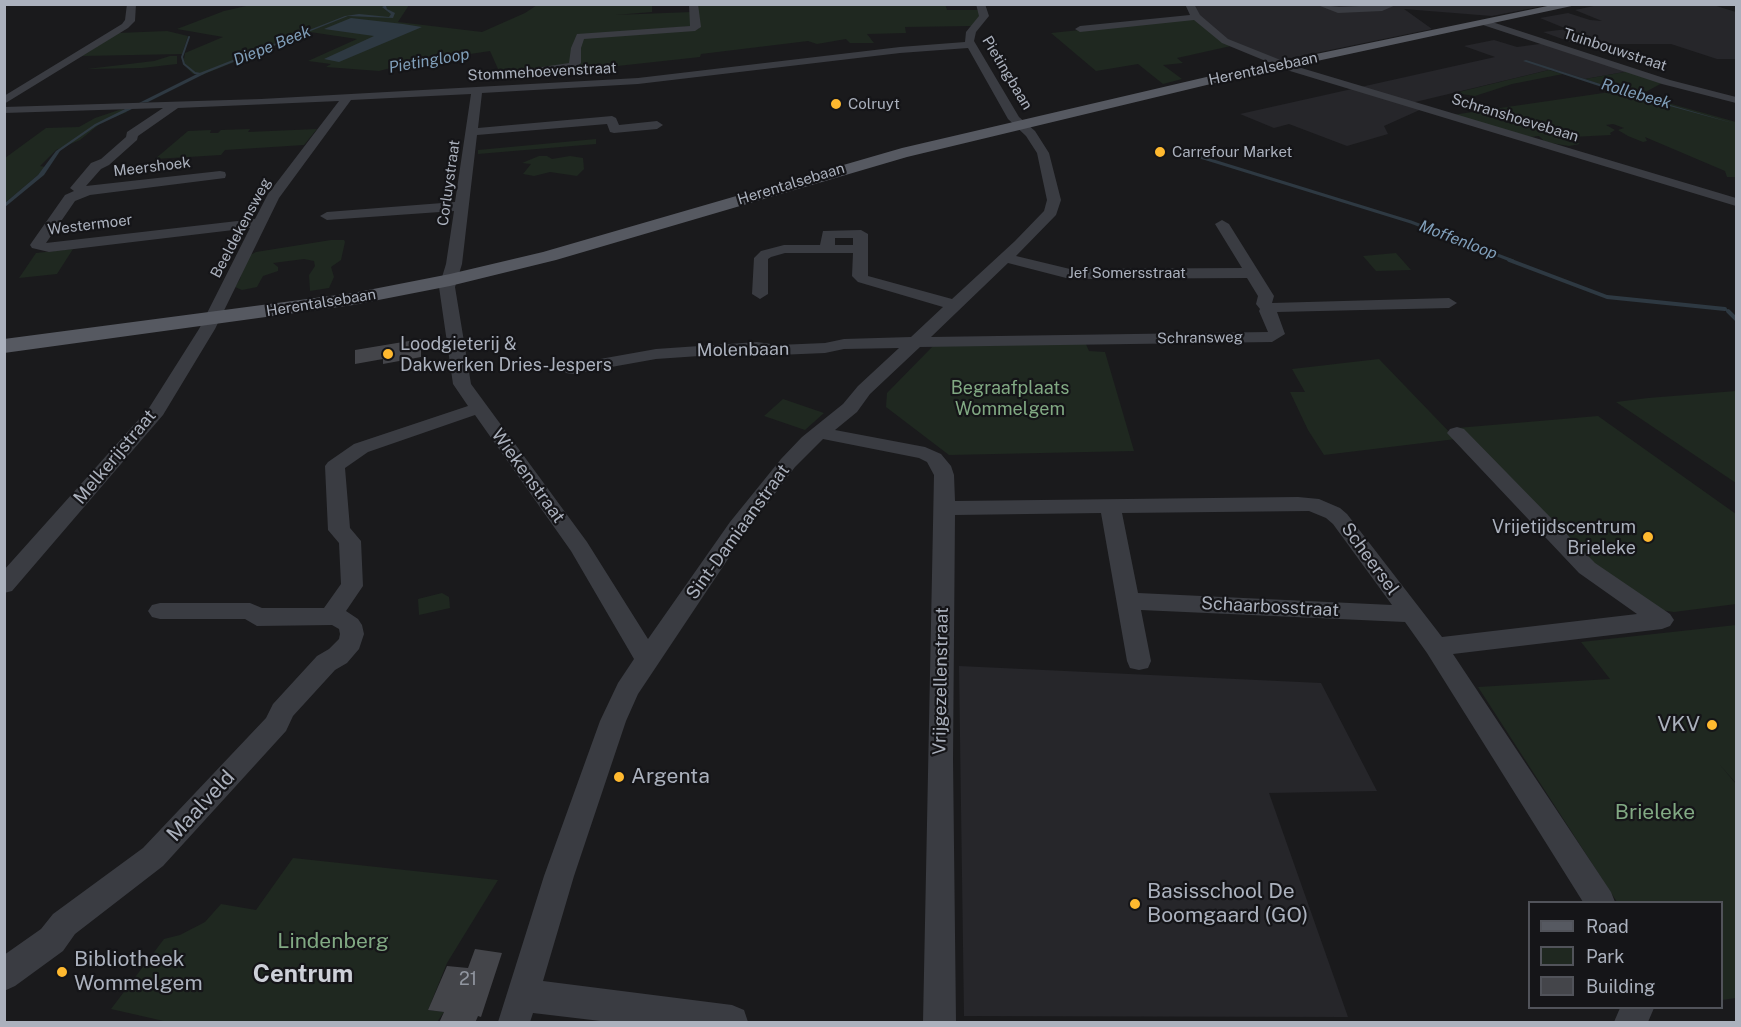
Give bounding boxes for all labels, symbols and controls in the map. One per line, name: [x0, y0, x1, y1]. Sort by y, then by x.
water label: Diepe Beek: [231, 22, 313, 70]
street label: Tuinbouwstraat: [1561, 25, 1669, 75]
street label: Pietingbaan: [978, 33, 1036, 113]
water label: Pietingloop: [387, 44, 471, 78]
street label: Herentalsebaan: [1207, 49, 1319, 89]
street label: Stommehoevenstraat: [467, 59, 617, 85]
water label: Rollebeek: [1599, 75, 1673, 113]
street label: Schranshoevebaan: [1449, 90, 1581, 146]
place label: Colruyt: [848, 95, 900, 113]
marker: Colruyt: [829, 97, 843, 111]
street label: Corluystraat: [434, 139, 464, 227]
place label: Carrefour Market: [1172, 143, 1292, 161]
marker: Carrefour Market: [1153, 145, 1167, 159]
street label: Meershoek: [112, 153, 192, 181]
street label: Herentalsebaan: [735, 159, 847, 209]
street label: Beeldekensweg: [207, 175, 275, 281]
street label: Westermoer: [47, 211, 133, 239]
water label: Moffenloop: [1416, 216, 1500, 264]
street label: Jef Somersstraat: [1068, 264, 1186, 282]
street label: Herentalsebaan: [265, 285, 377, 321]
street label: Schransweg: [1157, 328, 1243, 348]
place label: Loodgieterij & Dakwerken Dries-Jespers: [400, 333, 612, 376]
street label: Molenbaan: [697, 338, 789, 362]
marker: Loodgieterij & Dakwerken Dries-Jespers: [381, 347, 395, 361]
park label: Begraafplaats Wommelgem: [951, 377, 1069, 420]
street label: Melkerijstraat: [69, 405, 161, 509]
street label: Wiekenstraat: [487, 425, 569, 527]
street label: Sint-Damiaanstraat: [682, 460, 794, 604]
place label: Vrijetijdscentrum Brieleke: [1492, 516, 1636, 558]
street label: Scheersel: [1337, 519, 1403, 599]
marker: Vrijetijdscentrum Brieleke: [1641, 530, 1655, 544]
street label: Schaarbosstraat: [1201, 593, 1339, 621]
street label: Vrijgezellenstraat: [929, 607, 953, 755]
place label: VKV: [1657, 712, 1700, 738]
marker: VKV: [1705, 718, 1719, 732]
place label: Argenta: [631, 764, 710, 790]
street label: Maalveld: [162, 765, 240, 847]
marker: Argenta: [612, 770, 626, 784]
park label: Brieleke: [1615, 800, 1695, 826]
place label: Basisschool De Boomgaard (GO): [1147, 879, 1308, 929]
marker: Basisschool De Boomgaard (GO): [1128, 897, 1142, 911]
legend: [1528, 901, 1723, 1009]
text: Road: [1586, 916, 1629, 937]
park label: Lindenberg: [277, 929, 389, 955]
text: Park: [1586, 946, 1624, 967]
place label: Bibliotheek Wommelgem: [74, 947, 203, 997]
district label: Centrum: [253, 961, 353, 989]
marker: Bibliotheek Wommelgem: [55, 965, 69, 979]
house number: 21: [459, 968, 477, 990]
text: Building: [1586, 976, 1655, 997]

